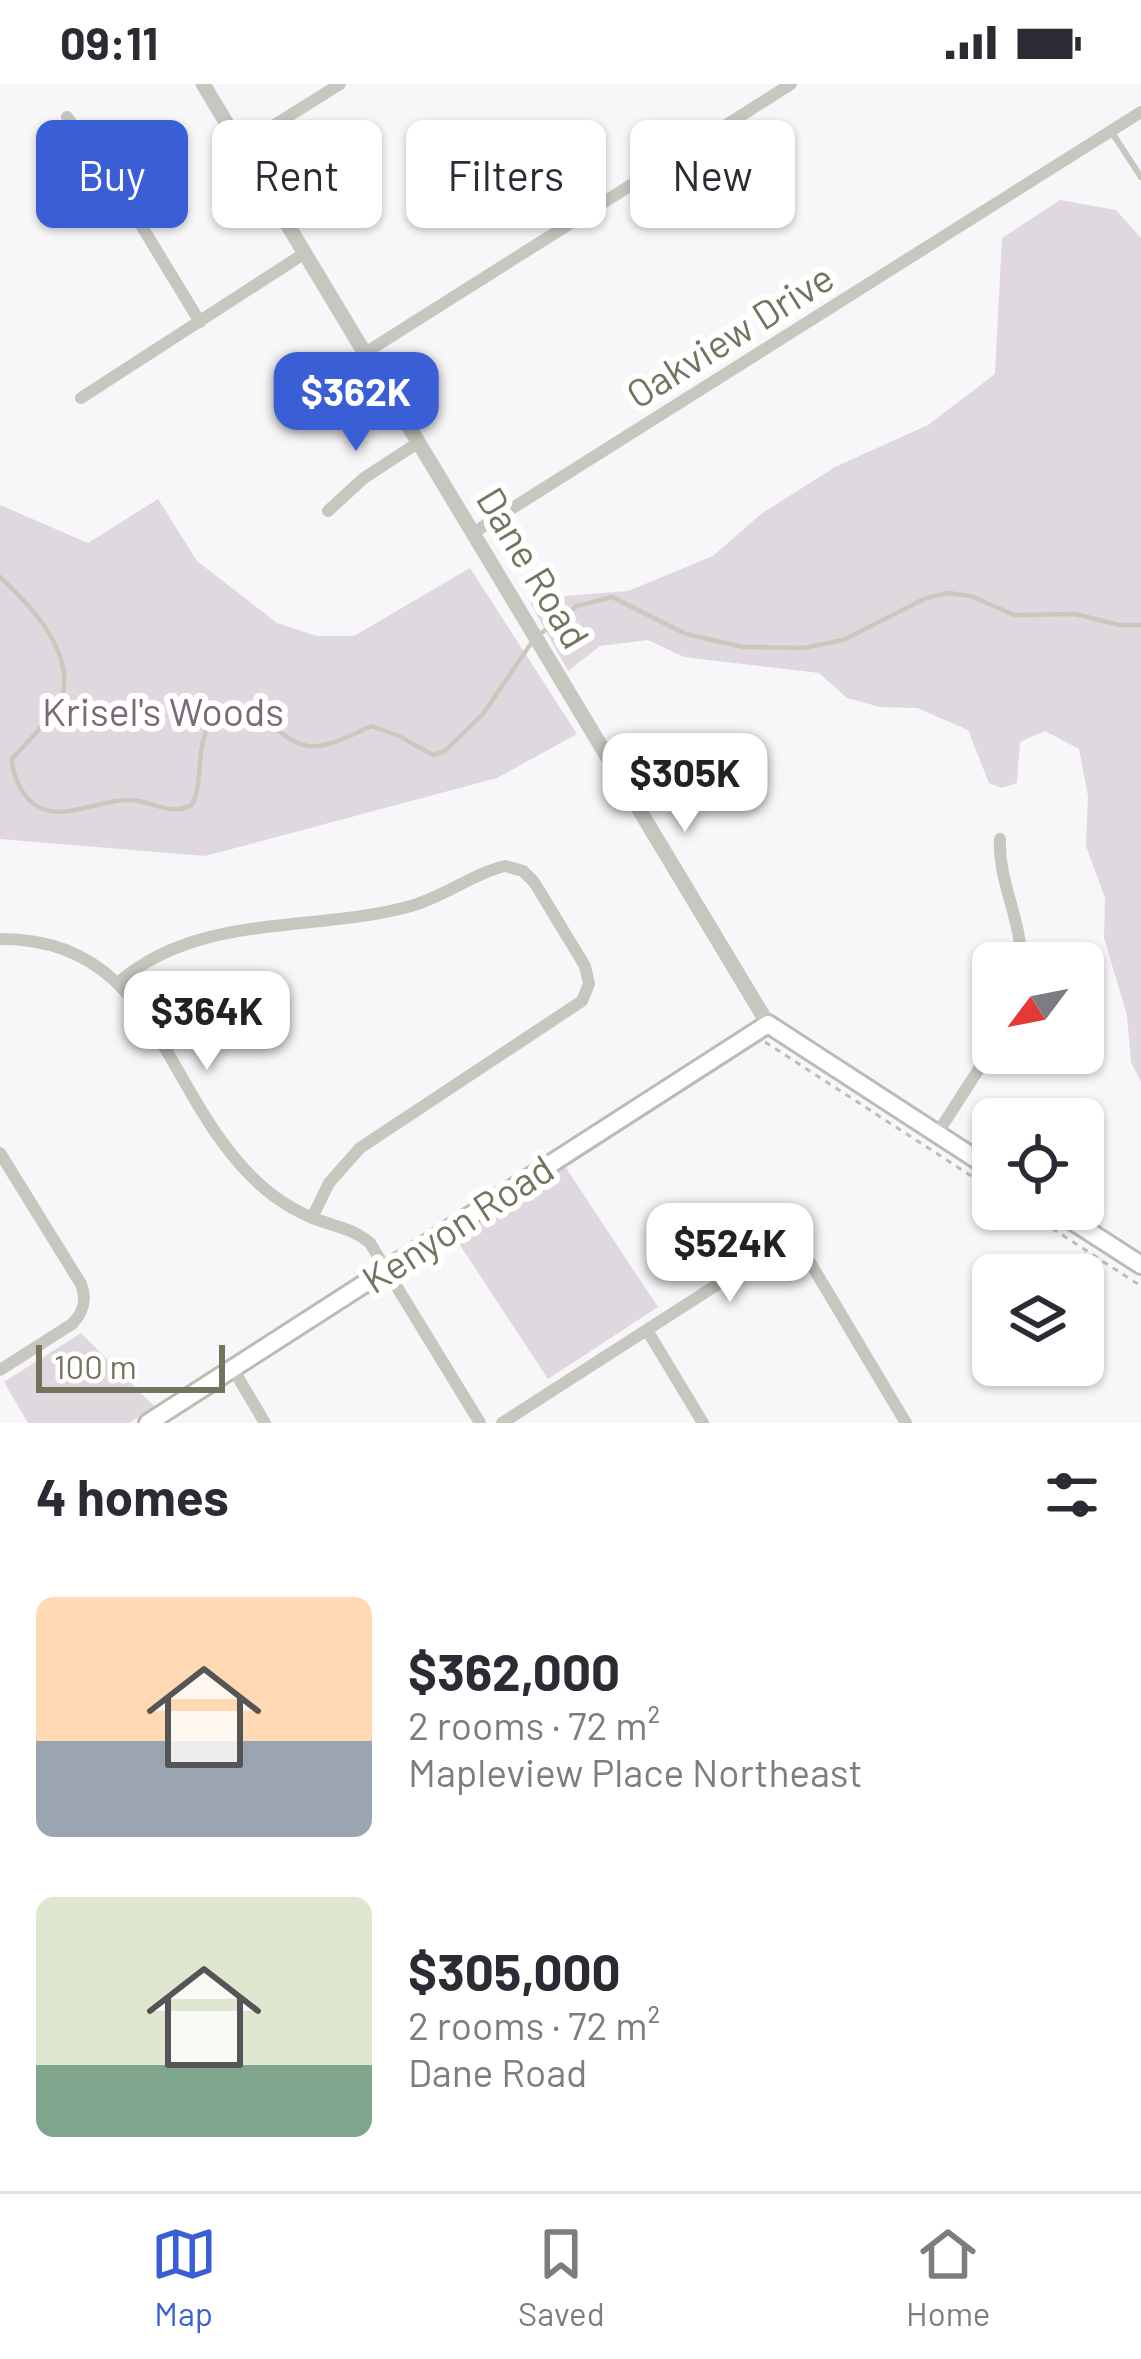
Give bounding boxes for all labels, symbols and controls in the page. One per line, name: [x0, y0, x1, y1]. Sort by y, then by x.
text: 09:11: [60, 15, 158, 69]
chip: Buy: [36, 120, 188, 228]
chip: Rent: [212, 120, 382, 228]
chip: Filters: [406, 120, 606, 228]
chip: New: [630, 120, 795, 228]
street label: Oakview Drive: [617, 253, 841, 417]
pin: $362K: [272, 352, 440, 454]
text: $362K: [301, 367, 411, 414]
street label: Dane Road: [468, 478, 601, 656]
park label: Krisel's Woods: [42, 687, 284, 734]
pin: $305K: [601, 733, 769, 835]
text: $305K: [629, 748, 741, 795]
north arrow: [972, 942, 1104, 1074]
map controls: [972, 942, 1104, 1386]
pin: $364K: [123, 971, 291, 1073]
text: $364K: [151, 986, 263, 1033]
button: locate: [972, 1098, 1104, 1230]
street label: Kenyon Road: [353, 1144, 562, 1302]
pin: $524K: [646, 1203, 814, 1305]
text: $524K: [673, 1218, 787, 1265]
button: layers: [972, 1254, 1104, 1386]
scale bar: [36, 1339, 225, 1392]
text: 100 m: [54, 1346, 137, 1386]
icon: filters: [1039, 1462, 1105, 1528]
text: 4 homes: [36, 1465, 229, 1526]
text: $362,000: [408, 1640, 620, 1701]
icon: home: [132, 1645, 276, 1789]
text: 2 rooms · 72 m²: [408, 1701, 660, 1748]
text: Mapleview Place Northeast: [408, 1748, 863, 1795]
text: $305,000: [408, 1940, 621, 2001]
icon: home: [132, 1945, 276, 2089]
text: 2 rooms · 72 m²: [408, 2001, 660, 2048]
text: Dane Road: [408, 2048, 587, 2095]
tab: Map: [151, 2221, 217, 2333]
tab: Saved: [518, 2221, 605, 2333]
tab: Home: [906, 2221, 990, 2333]

